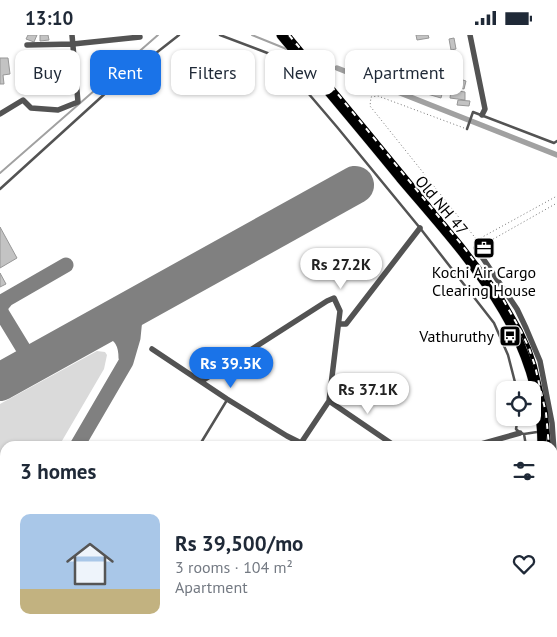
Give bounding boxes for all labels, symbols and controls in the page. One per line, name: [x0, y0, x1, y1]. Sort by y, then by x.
text: 13:10: [25, 6, 73, 30]
chip: Buy: [15, 50, 80, 95]
chip: Rent: [90, 50, 161, 95]
chip: Filters: [171, 50, 255, 95]
chip: New: [265, 50, 335, 95]
chip: Apartment: [345, 50, 463, 95]
street label: Old NH 47: [411, 171, 473, 239]
office icon: Kochi Air Cargo Clearing House: [472, 236, 496, 260]
pin: Rs 27.2K: [289, 247, 393, 290]
text: Rs 27.2K: [311, 254, 371, 274]
place label: Kochi Air Cargo Clearing House: [432, 262, 536, 300]
bus stop icon: Vathuruthy: [498, 324, 522, 348]
place label: Vathuruthy: [418, 326, 495, 346]
pin: Rs 39.5K: [179, 347, 283, 389]
text: Rs 39.5K: [200, 353, 262, 373]
pin: Rs 37.1K: [316, 373, 420, 415]
text: Rs 37.1K: [338, 379, 398, 399]
map controls: [496, 381, 541, 426]
button: locate: [496, 381, 541, 426]
icon: filters: [510, 457, 538, 485]
text: 3 homes: [20, 458, 96, 485]
text: Rs 39,500/mo: [175, 530, 303, 557]
icon: home: [60, 534, 120, 594]
icon: heart: [510, 550, 538, 578]
text: 3 rooms · 104 m²: [175, 557, 293, 577]
text: Apartment: [175, 577, 248, 597]

